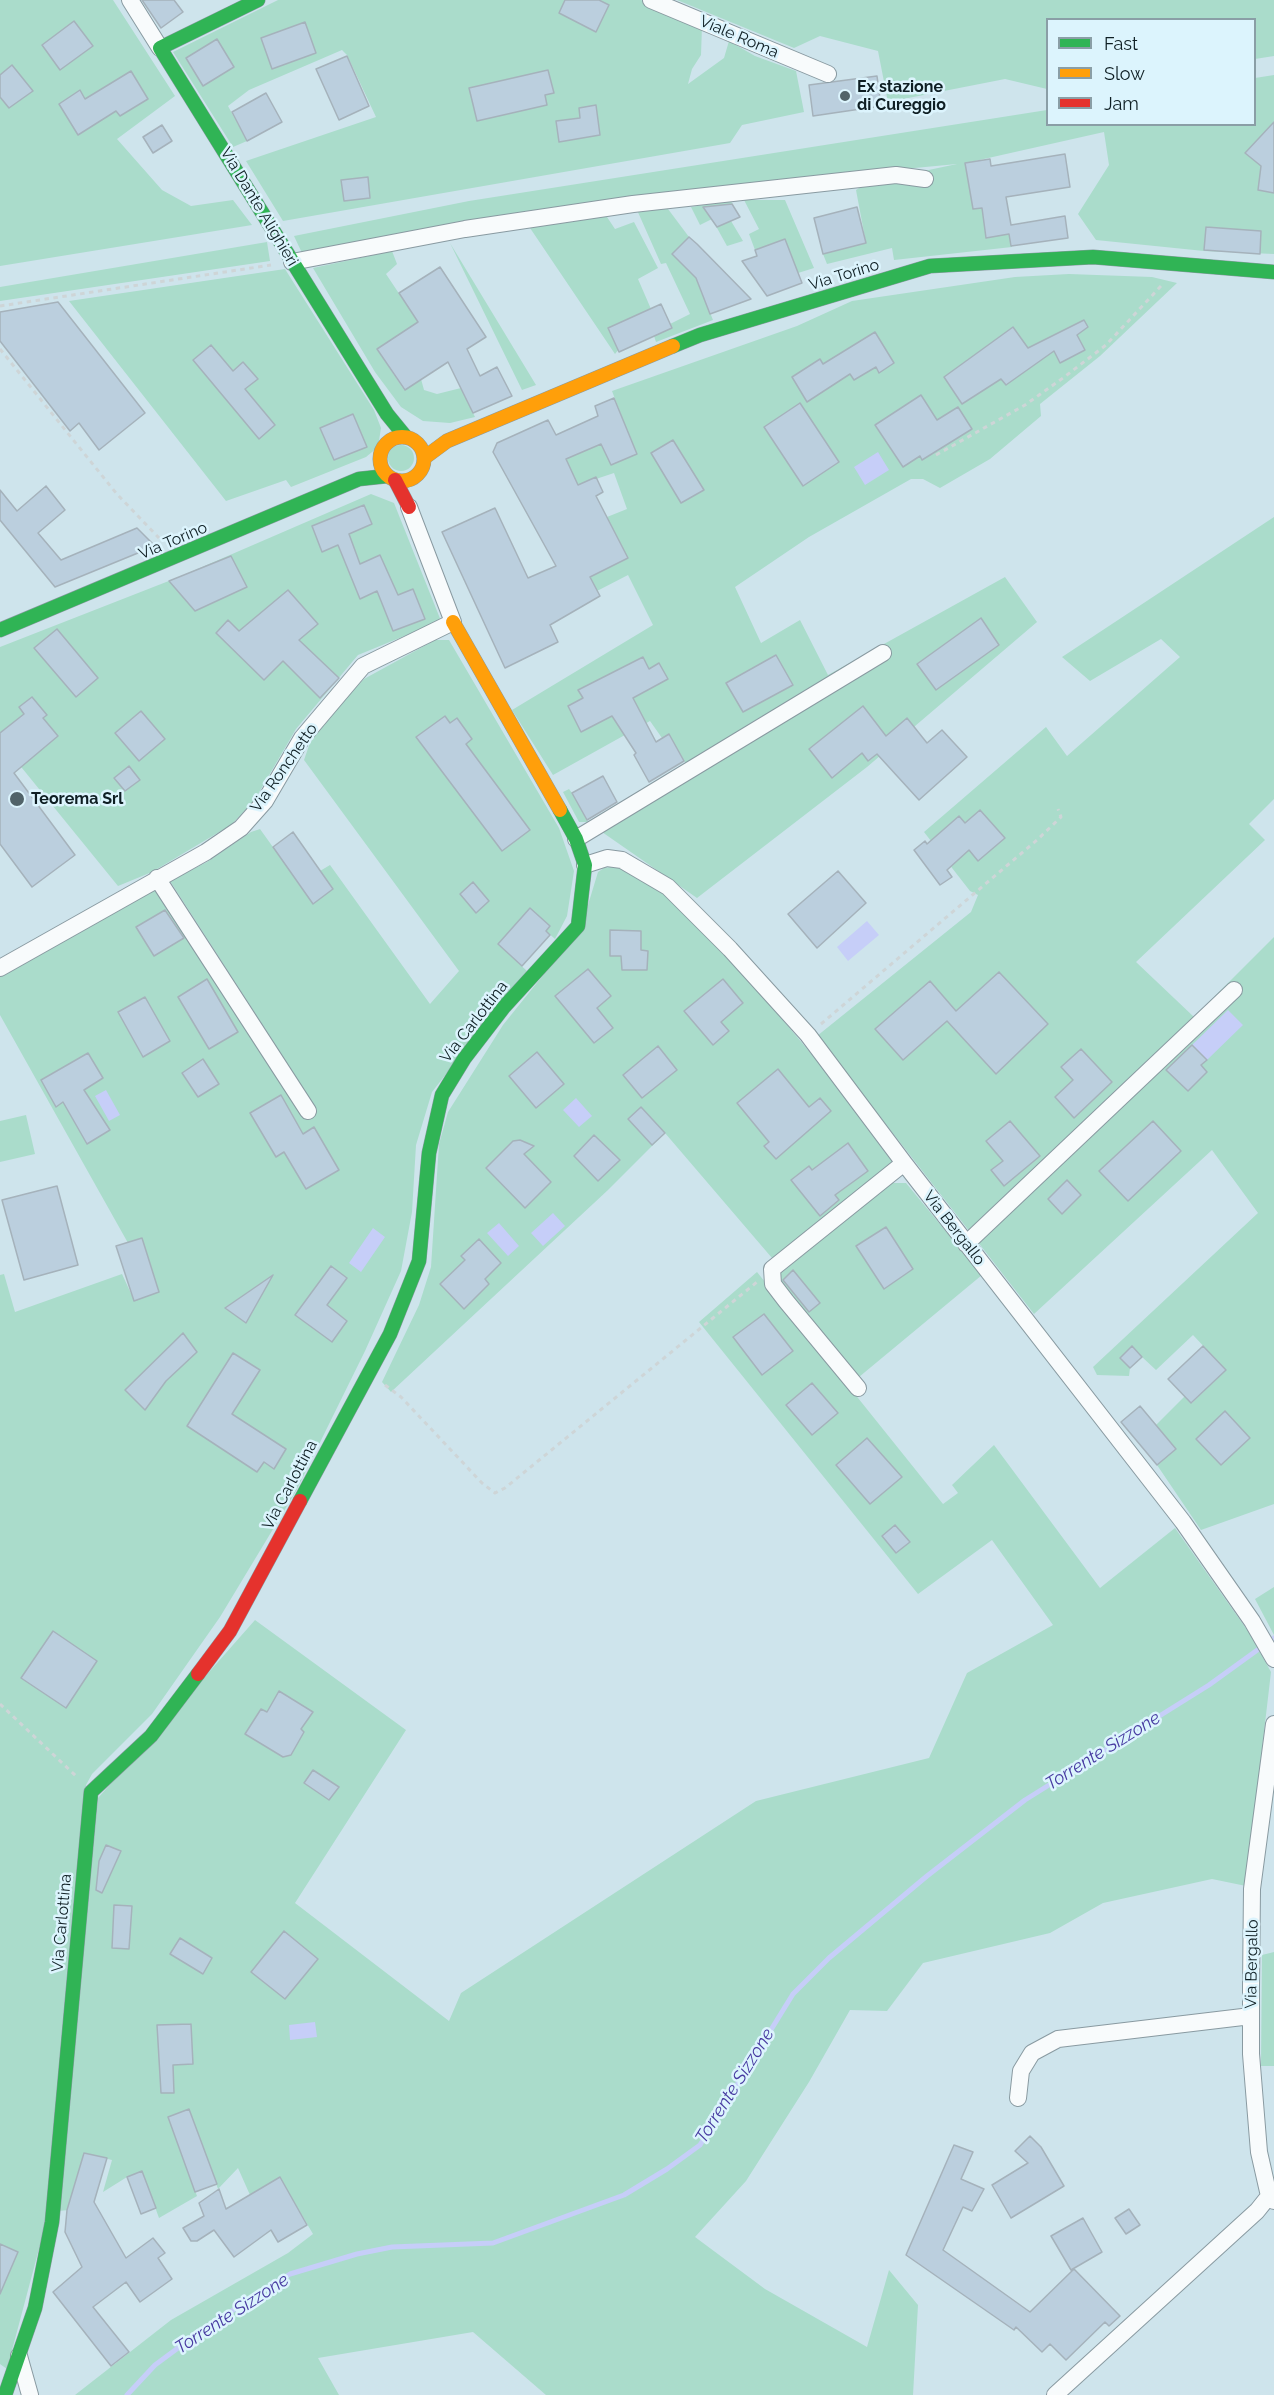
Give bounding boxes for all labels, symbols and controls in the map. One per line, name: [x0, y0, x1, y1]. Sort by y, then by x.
street label: Viale Roma: [697, 12, 781, 62]
legend: [1046, 18, 1256, 126]
text: Fast: [1104, 33, 1138, 54]
text: Slow: [1104, 63, 1145, 84]
place label: Ex stazione di Cureggio: [857, 77, 946, 115]
marker: Ex stazione di Cureggio: [838, 89, 852, 103]
text: Jam: [1104, 93, 1139, 114]
street label: Via Dante Alighieri: [216, 144, 302, 270]
street label: Via Torino: [806, 255, 882, 295]
street label: Via Torino: [136, 518, 210, 564]
street label: Via Ronchetto: [246, 720, 322, 816]
place label: Teorema Srl: [31, 789, 123, 809]
marker: Teorema Srl: [8, 790, 26, 808]
street label: Via Carlottina: [436, 977, 512, 1067]
street label: Via Bergallo: [919, 1187, 989, 1269]
street label: Via Carlottina: [258, 1437, 322, 1533]
water label: Torrente Sizzone: [1042, 1707, 1164, 1795]
street label: Via Carlottina: [48, 1873, 76, 1973]
street label: Via Bergallo: [1242, 1919, 1262, 2009]
water label: Torrente Sizzone: [691, 2025, 779, 2147]
water label: Torrente Sizzone: [171, 2269, 293, 2359]

